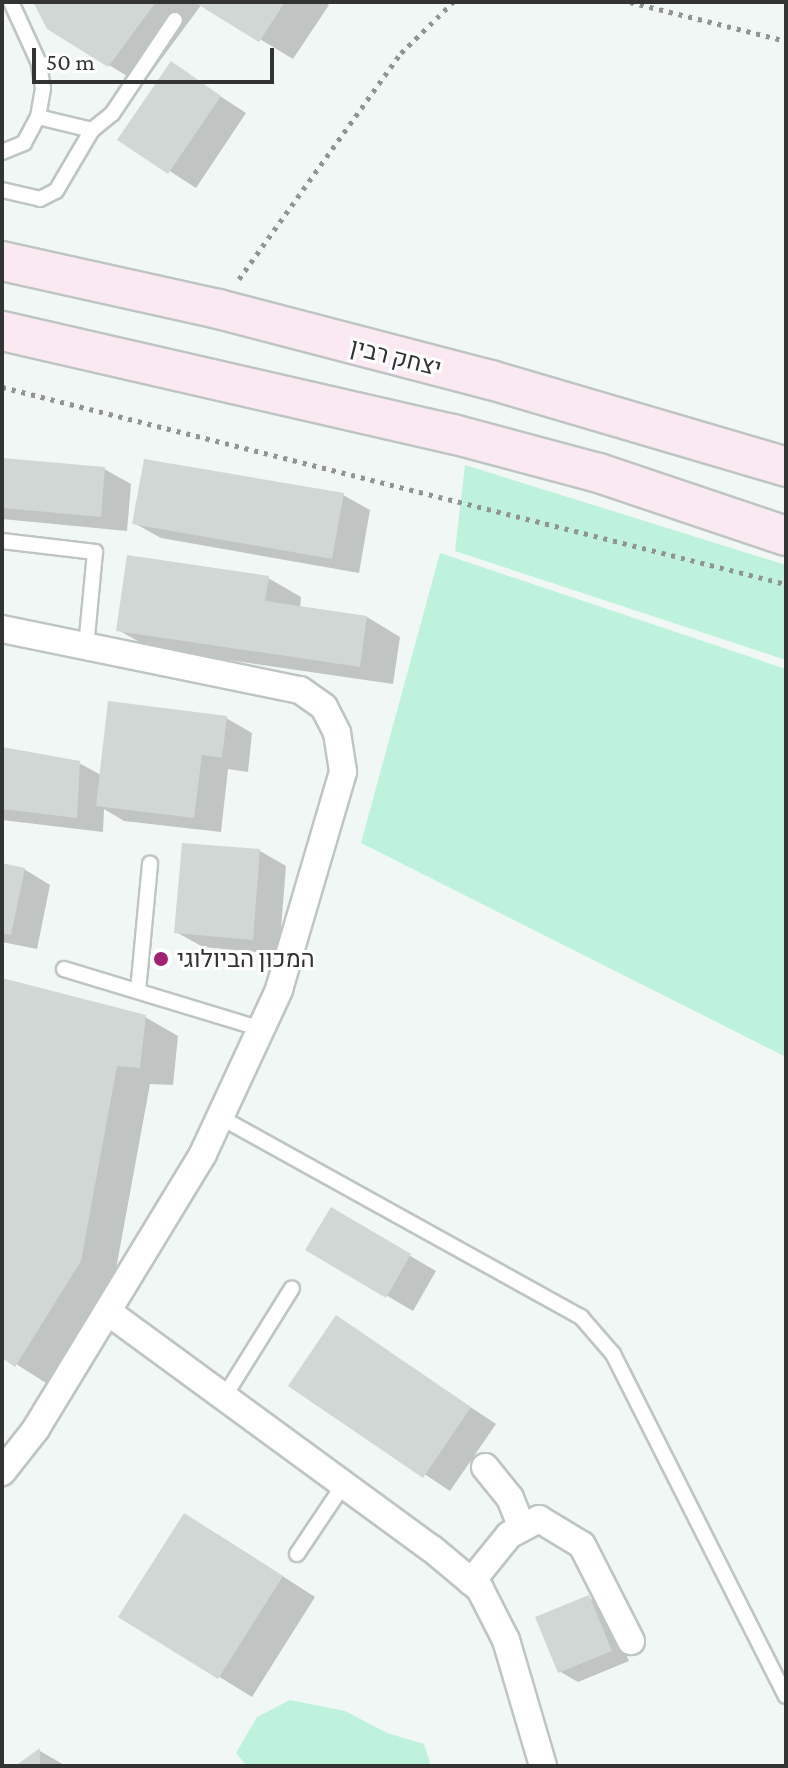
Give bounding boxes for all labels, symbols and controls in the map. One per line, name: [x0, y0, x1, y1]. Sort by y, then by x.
scale bar: [36, 32, 278, 82]
text: 50 m: [46, 48, 95, 75]
street label: יצחק רבין: [347, 332, 445, 382]
place label: המכון הביולוגי: [177, 945, 315, 973]
marker: המכון הביולוגי: [152, 950, 170, 968]

